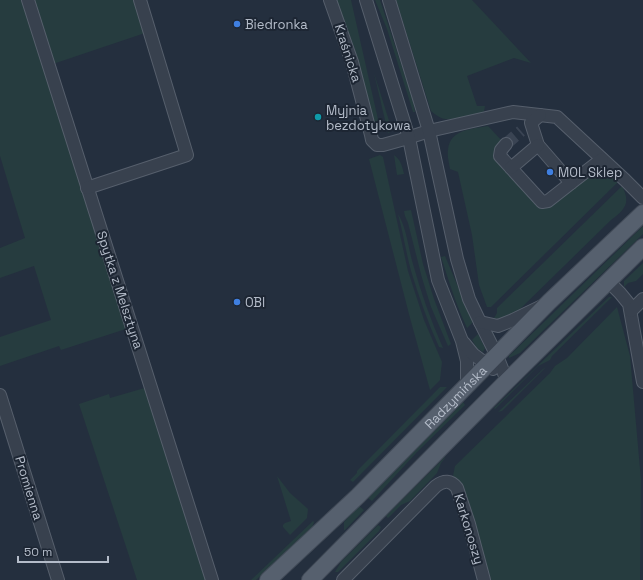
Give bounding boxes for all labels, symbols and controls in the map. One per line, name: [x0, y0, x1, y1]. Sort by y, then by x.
place label: Biedronka: [245, 16, 308, 33]
marker: Biedronka: [232, 19, 242, 29]
street label: Kraśnicka: [331, 22, 366, 85]
place label: Myjnia bezdotykowa: [326, 102, 411, 134]
marker: Myjnia bezdotykowa: [313, 112, 323, 122]
place label: MOL Sklep: [558, 164, 622, 181]
marker: MOL Sklep: [545, 167, 555, 177]
street label: Spytka z Melsztyna: [93, 229, 147, 352]
place label: OBI: [245, 294, 265, 311]
marker: OBI: [232, 297, 242, 307]
street label: Radzymińska: [421, 361, 491, 432]
street label: Promienna: [11, 454, 47, 523]
street label: Karkonoszy: [450, 492, 488, 566]
scale bar: [18, 538, 108, 564]
text: 50 m: [24, 544, 52, 560]

